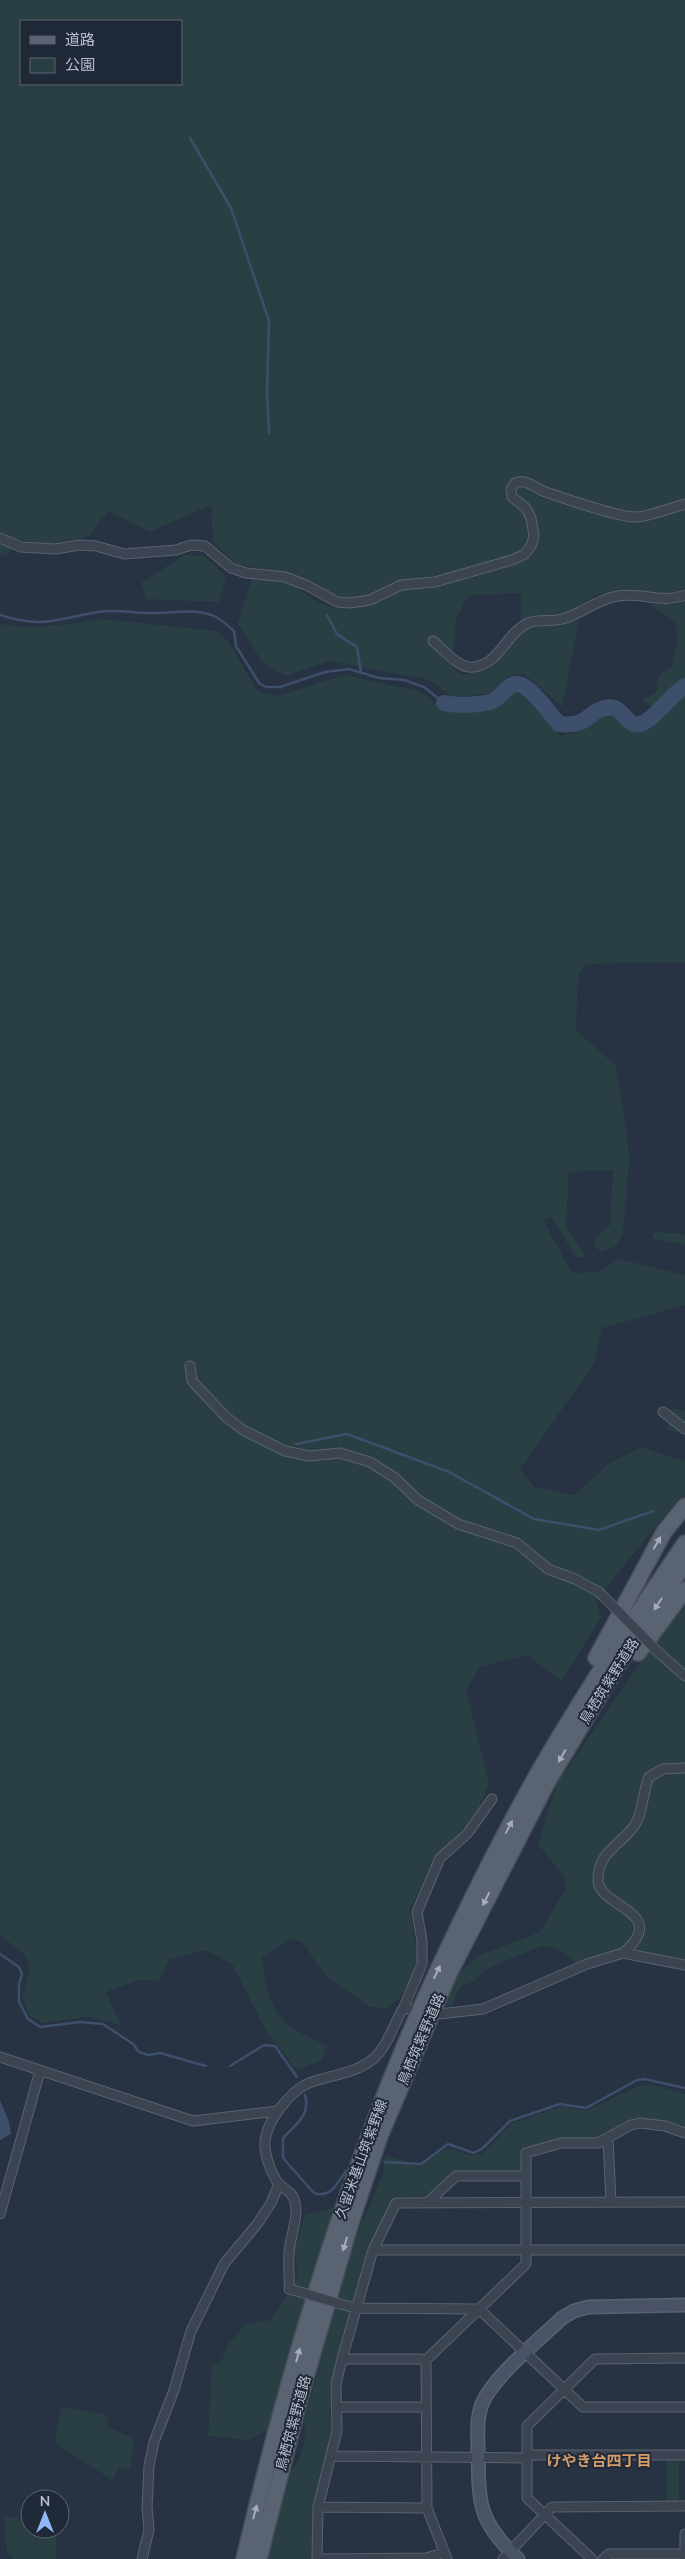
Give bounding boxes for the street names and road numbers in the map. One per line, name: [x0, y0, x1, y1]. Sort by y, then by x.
street label: 鳥栖筑紫野道路: [575, 1635, 643, 1728]
street label: 鳥栖筑紫野道路: [394, 1990, 449, 2088]
street label: 久留米基山筑紫野線: [331, 2097, 392, 2222]
street label: 鳥栖筑紫野道路: [272, 2373, 315, 2473]

